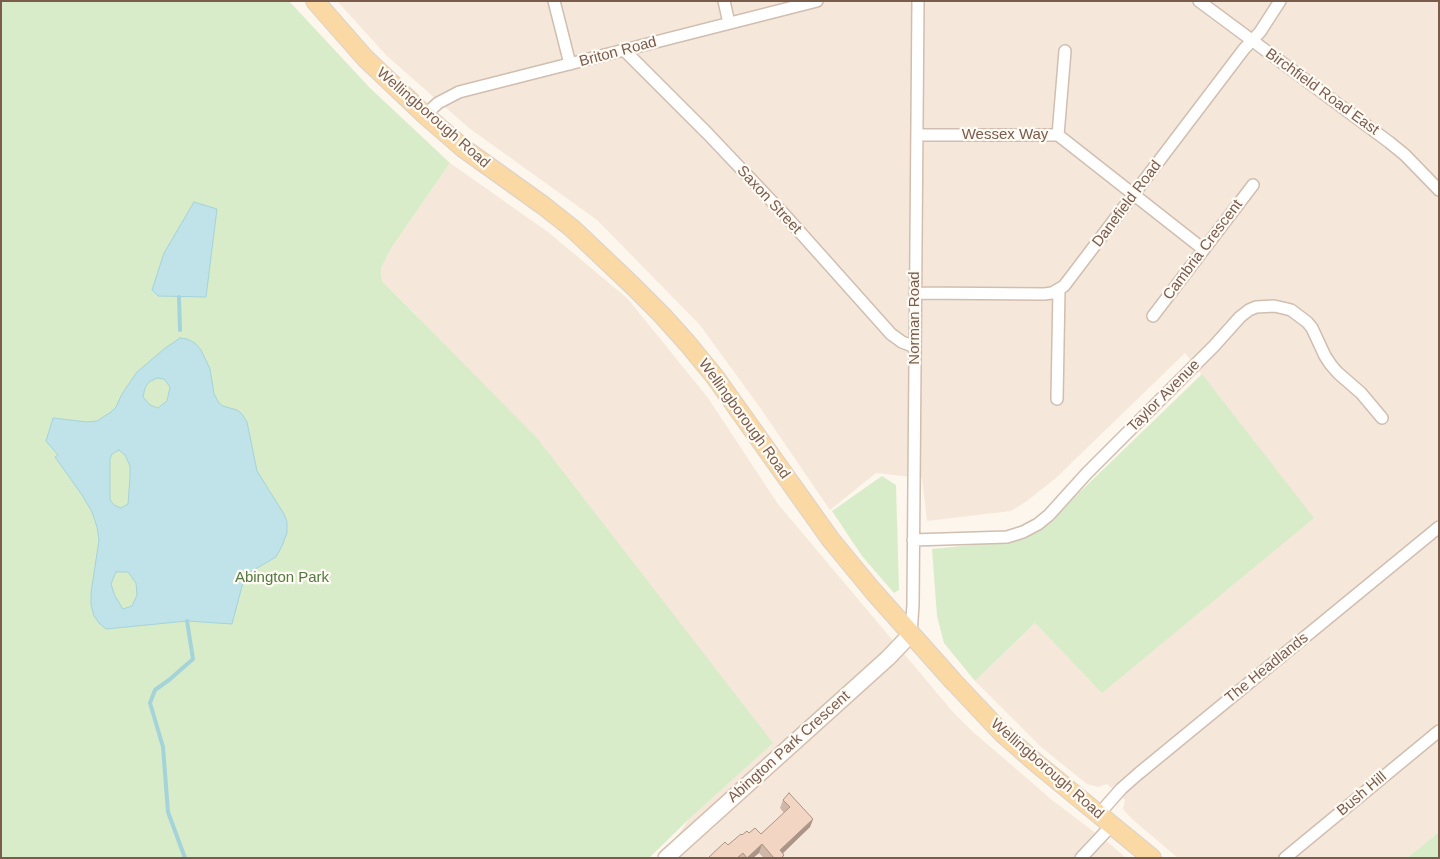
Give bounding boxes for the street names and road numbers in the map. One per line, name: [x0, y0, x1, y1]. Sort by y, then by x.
street label: Briton Road: [577, 33, 659, 71]
street label: Birchfield Road East: [1262, 45, 1382, 139]
street label: Wellingborough Road: [373, 64, 493, 172]
street label: Wessex Way: [962, 126, 1048, 144]
street label: Danefield Road: [1089, 157, 1165, 251]
street label: Saxon Street: [733, 162, 805, 238]
street label: Cambria Crescent: [1159, 196, 1247, 304]
street label: Norman Road: [906, 271, 924, 365]
street label: Wellingborough Road: [694, 355, 794, 483]
street label: Taylor Avenue: [1124, 356, 1204, 436]
street label: The Headlands: [1222, 629, 1312, 707]
street label: Abington Park Crescent: [724, 687, 854, 807]
street label: Wellingborough Road: [987, 715, 1107, 823]
street label: Bush Hill: [1334, 768, 1390, 820]

